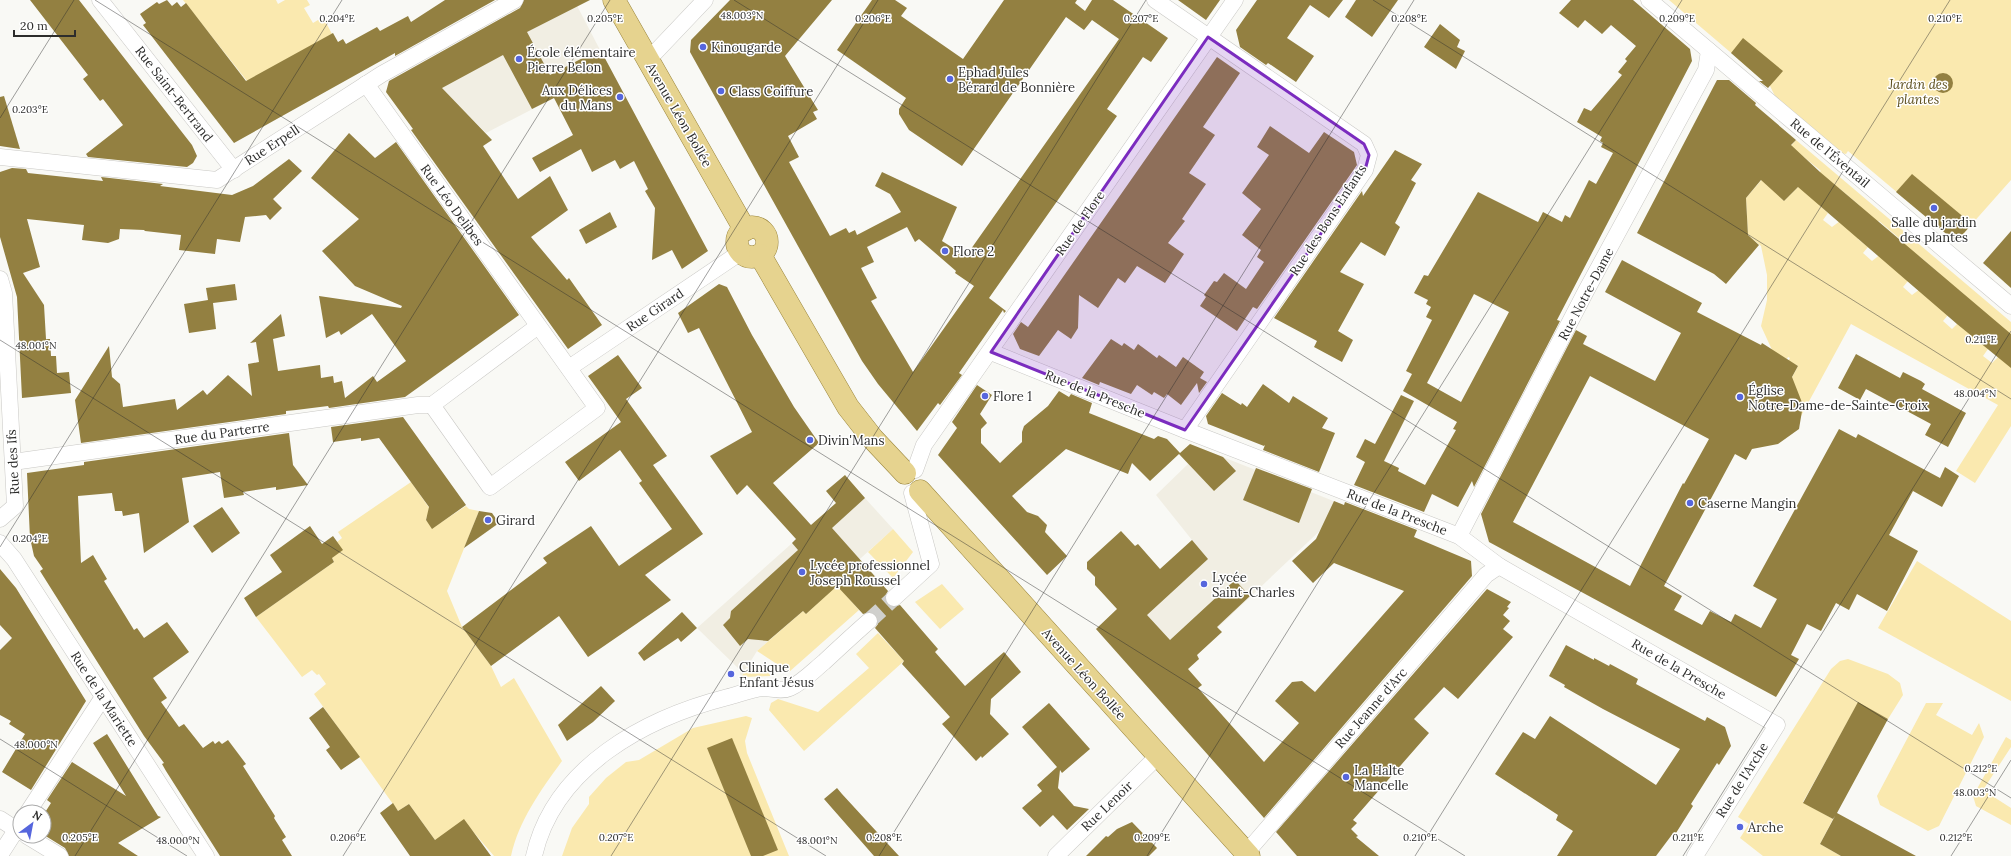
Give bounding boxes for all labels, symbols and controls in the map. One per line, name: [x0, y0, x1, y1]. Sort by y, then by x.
text: 48.003°N: [720, 9, 764, 22]
scale bar: [14, 12, 75, 38]
text: 0.204°E: [319, 12, 355, 25]
text: 0.205°E: [587, 12, 623, 25]
text: 0.206°E: [855, 12, 891, 25]
text: 0.207°E: [1124, 12, 1158, 25]
text: 0.208°E: [1391, 12, 1427, 25]
text: 0.209°E: [1659, 12, 1695, 25]
text: 0.210°E: [1928, 12, 1962, 25]
text: 20 m: [20, 18, 48, 33]
place label: Kinougarde: [711, 39, 781, 56]
marker: Kinougarde: [698, 42, 708, 52]
street label: Rue Saint-Bertrand: [131, 43, 217, 145]
place label: École élémentaire Pierre Belon: [527, 44, 636, 76]
marker: École élémentaire Pierre Belon: [514, 54, 524, 64]
street label: Avenue Léon Bollée: [642, 59, 716, 170]
place label: Ephad Jules Bérard de Bonnière: [958, 64, 1075, 96]
marker: Ephad Jules Bérard de Bonnière: [945, 74, 955, 84]
park label: Jardin des plantes: [1887, 76, 1948, 108]
place label: Aux Délices du Mans: [541, 82, 612, 114]
place label: Class Coiffure: [729, 83, 813, 100]
marker: Class Coiffure: [716, 86, 726, 96]
marker: Aux Délices du Mans: [615, 92, 625, 102]
text: 0.203°E: [12, 103, 48, 116]
street label: Rue de l'Éventail: [1787, 115, 1874, 192]
street label: Rue Erpell: [241, 121, 303, 169]
street label: Rue Léo Delibes: [417, 161, 487, 249]
street label: Rue des Bons Enfants: [1286, 161, 1370, 279]
street label: Rue de Flore: [1051, 187, 1109, 259]
marker: Salle du jardin des plantes: [1929, 203, 1939, 213]
place label: Salle du jardin des plantes: [1891, 214, 1977, 246]
place label: Flore 2: [953, 243, 994, 260]
street label: Rue Notre-Dame: [1554, 245, 1618, 343]
marker: Flore 2: [940, 246, 950, 256]
street label: Rue Girard: [623, 285, 687, 335]
text: 0.211°E: [1965, 333, 1997, 346]
text: 48.001°N: [15, 339, 57, 352]
street label: Rue de la Presche: [1042, 366, 1148, 422]
place label: Église Notre-Dame-de-Sainte-Croix: [1748, 382, 1928, 414]
text: 48.004°N: [1954, 387, 1997, 400]
place label: Flore 1: [993, 388, 1032, 405]
marker: Flore 1: [980, 391, 990, 401]
marker: Église Notre-Dame-de-Sainte-Croix: [1735, 392, 1745, 402]
street label: Rue du Parterre: [173, 418, 271, 448]
street label: Rue des Ifs: [3, 429, 23, 495]
place label: Divin'Mans: [818, 432, 885, 449]
marker: Divin'Mans: [805, 435, 815, 445]
street label: Rue de la Presche: [1344, 485, 1450, 539]
place label: Caserne Mangin: [1698, 495, 1797, 512]
marker: Caserne Mangin: [1685, 498, 1695, 508]
place label: Girard: [496, 512, 535, 529]
marker: Girard: [483, 515, 493, 525]
text: 0.204°E: [12, 532, 48, 545]
place label: Lycée professionnel Joseph Roussel: [809, 557, 931, 589]
marker: Lycée professionnel Joseph Roussel: [797, 567, 807, 577]
place label: Lycée Saint-Charles: [1212, 569, 1295, 601]
marker: Lycée Saint-Charles: [1199, 579, 1209, 589]
street label: Avenue Léon Bollée: [1038, 624, 1130, 723]
street label: Rue de la Presche: [1629, 635, 1729, 703]
street label: Rue de la Mariette: [67, 648, 141, 750]
place label: Clinique Enfant Jésus: [739, 659, 814, 691]
street label: Rue Jeanne d'Arc: [1331, 664, 1411, 752]
marker: Clinique Enfant Jésus: [726, 669, 736, 679]
text: 48.000°N: [14, 738, 58, 751]
street label: Rue de l'Arche: [1712, 739, 1772, 821]
place label: La Halte Mancelle: [1354, 762, 1409, 794]
text: 0.212°E: [1964, 762, 1998, 775]
marker: La Halte Mancelle: [1341, 772, 1351, 782]
street label: Rue Lenoir: [1077, 777, 1137, 835]
text: 48.003°N: [1953, 786, 1997, 799]
north arrow: [12, 804, 52, 844]
text: N: [30, 807, 45, 824]
place label: Arche: [1747, 819, 1783, 836]
marker: Arche: [1735, 822, 1745, 832]
text: 0.205°E: [62, 831, 98, 844]
text: 0.206°E: [330, 831, 366, 844]
text: 0.207°E: [599, 831, 633, 844]
text: 0.208°E: [866, 831, 902, 844]
text: 0.209°E: [1134, 831, 1170, 844]
text: 0.210°E: [1403, 831, 1437, 844]
text: 0.211°E: [1672, 831, 1704, 844]
text: 0.212°E: [1939, 831, 1973, 844]
text: 48.000°N: [156, 834, 200, 847]
text: 48.001°N: [796, 834, 838, 847]

